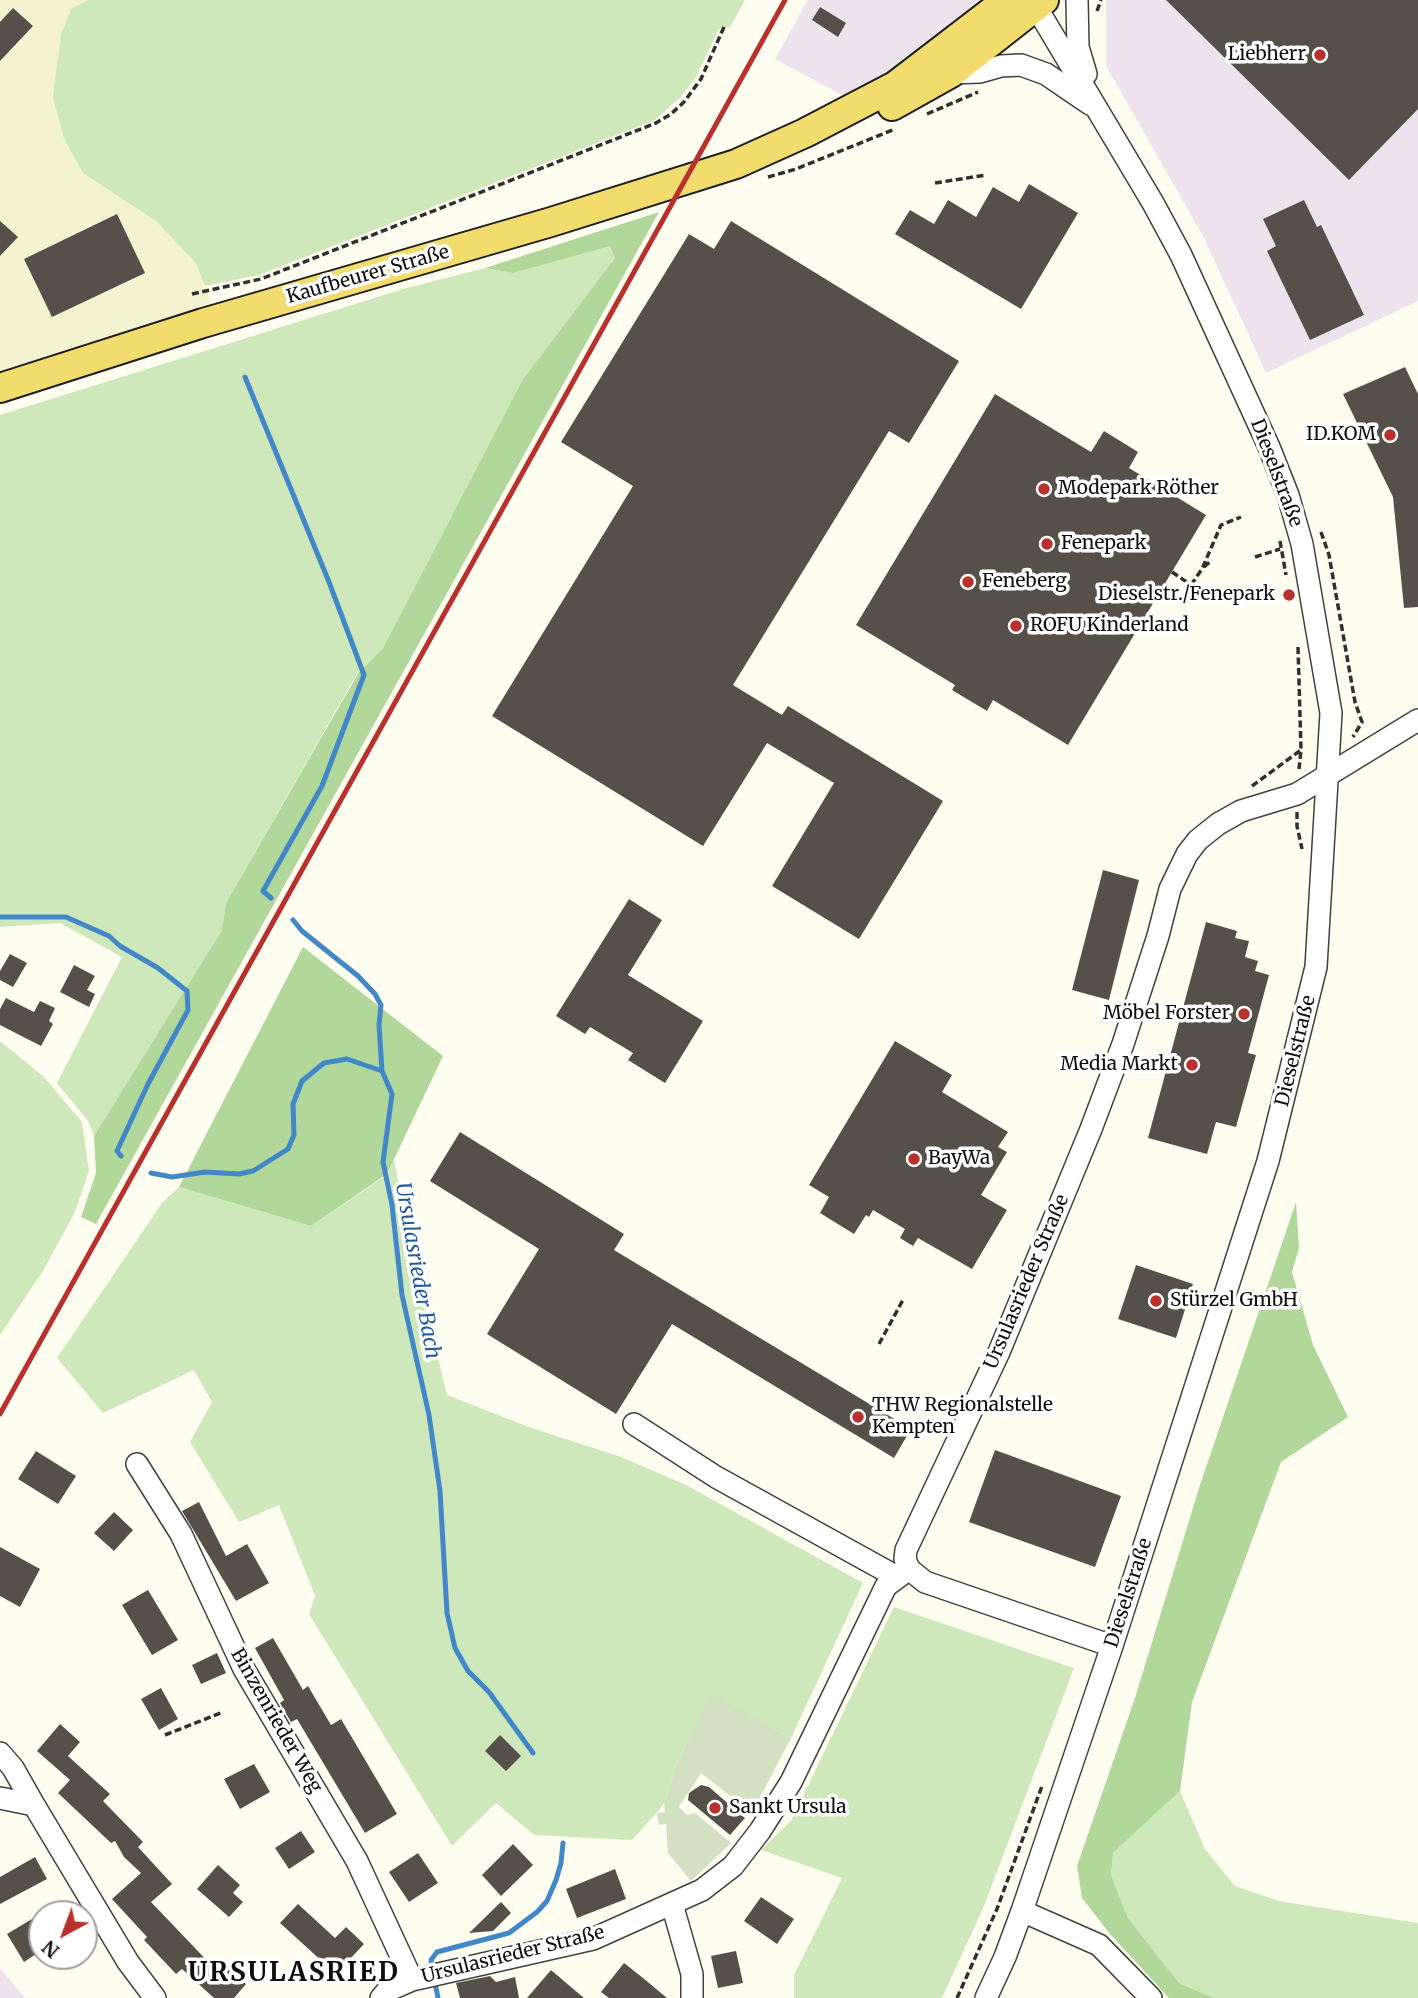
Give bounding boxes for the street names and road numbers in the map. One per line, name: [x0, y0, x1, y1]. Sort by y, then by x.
street label: Kaufbeurer Straße: [284, 241, 452, 309]
street label: Dieselstraße: [1245, 416, 1307, 530]
street label: Dieselstraße: [1271, 993, 1321, 1109]
street label: Ursulasrieder Straße: [980, 1191, 1074, 1373]
street label: Dieselstraße: [1101, 1535, 1157, 1651]
street label: Binzenrieder Weg: [225, 1645, 327, 1797]
street label: Ursulasrieder Straße: [419, 1921, 607, 1989]

